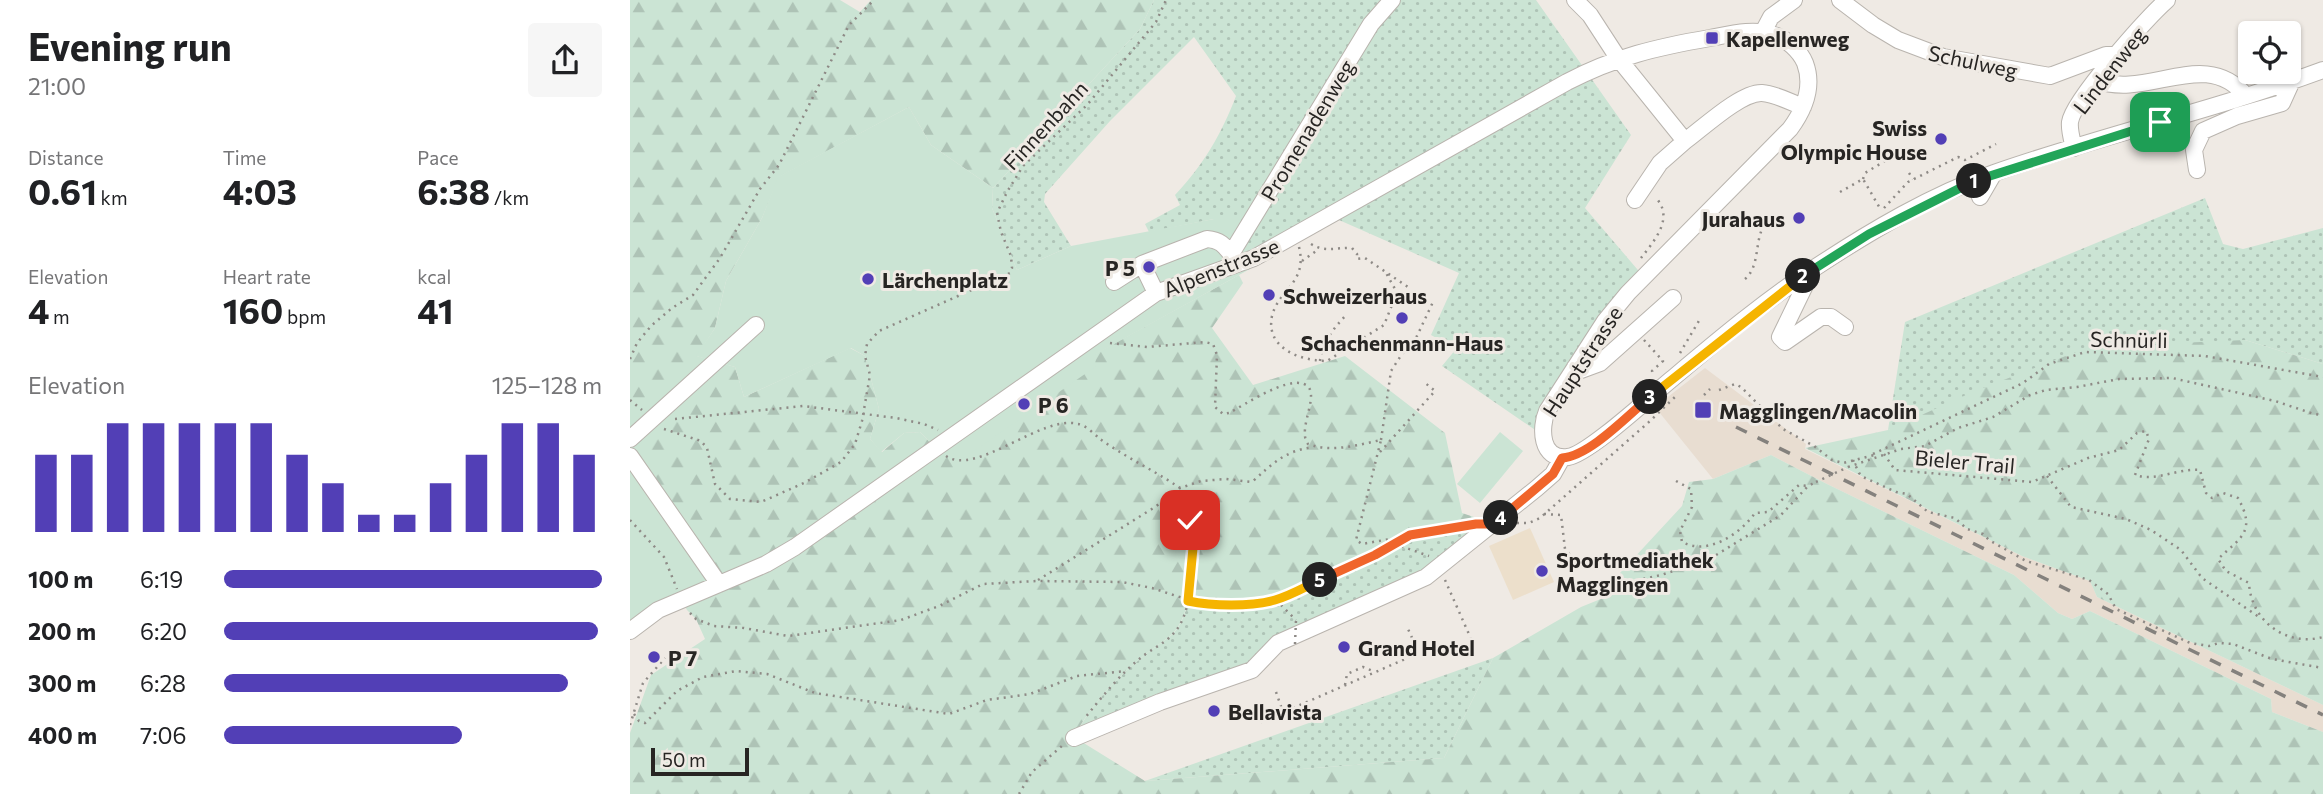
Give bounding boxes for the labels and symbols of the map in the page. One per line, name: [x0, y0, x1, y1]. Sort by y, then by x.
street label: Lindenweg: [2067, 22, 2151, 118]
place label: Kapellenweg: [1726, 26, 1850, 51]
marker: Kapellenweg: [1704, 30, 1720, 46]
street label: Schulweg: [1926, 39, 2020, 83]
street label: Promenadenweg: [1255, 55, 1359, 205]
street label: Finnenbahn: [998, 75, 1092, 175]
pin: [2130, 92, 2190, 152]
place label: Swiss Olympic House: [1781, 115, 1927, 164]
marker: Swiss Olympic House: [1933, 131, 1949, 147]
pin: 1: [1956, 164, 1992, 198]
place label: Jurahaus: [1702, 206, 1785, 231]
marker: Jurahaus: [1791, 210, 1807, 226]
street label: Alpenstrasse: [1159, 232, 1283, 302]
place label: P 5: [1105, 255, 1135, 280]
pin: 2: [1786, 258, 1820, 294]
marker: P 5: [1141, 259, 1157, 275]
place label: Lärchenplatz: [882, 267, 1008, 292]
marker: Lärchenplatz: [860, 271, 876, 287]
place label: Schweizerhaus: [1283, 283, 1427, 308]
marker: Schweizerhaus: [1261, 287, 1277, 303]
street label: Hauptstrasse: [1537, 301, 1627, 421]
marker: Schachenmann-Haus: [1394, 310, 1410, 326]
street label: Schnürli: [2090, 326, 2168, 352]
place label: Schachenmann-Haus: [1301, 330, 1504, 355]
pin: 3: [1632, 380, 1668, 414]
place label: P 6: [1038, 392, 1069, 417]
marker: P 6: [1016, 396, 1032, 412]
place label: Magglingen/Macolin: [1719, 398, 1917, 423]
marker: Magglingen/Macolin: [1693, 400, 1713, 420]
street label: Bieler Trail: [1914, 444, 2016, 478]
pin: [1160, 490, 1220, 550]
pin: 4: [1484, 500, 1518, 536]
place label: Sportmediathek Magglingen: [1556, 547, 1714, 596]
pin: 5: [1302, 562, 1338, 598]
marker: Sportmediathek Magglingen: [1534, 563, 1550, 579]
place label: Grand Hotel: [1358, 635, 1475, 660]
marker: Grand Hotel: [1336, 639, 1352, 655]
place label: P 7: [668, 645, 697, 670]
marker: P 7: [646, 649, 662, 665]
place label: Bellavista: [1228, 699, 1322, 724]
marker: Bellavista: [1206, 703, 1222, 719]
scale bar: [651, 745, 749, 777]

